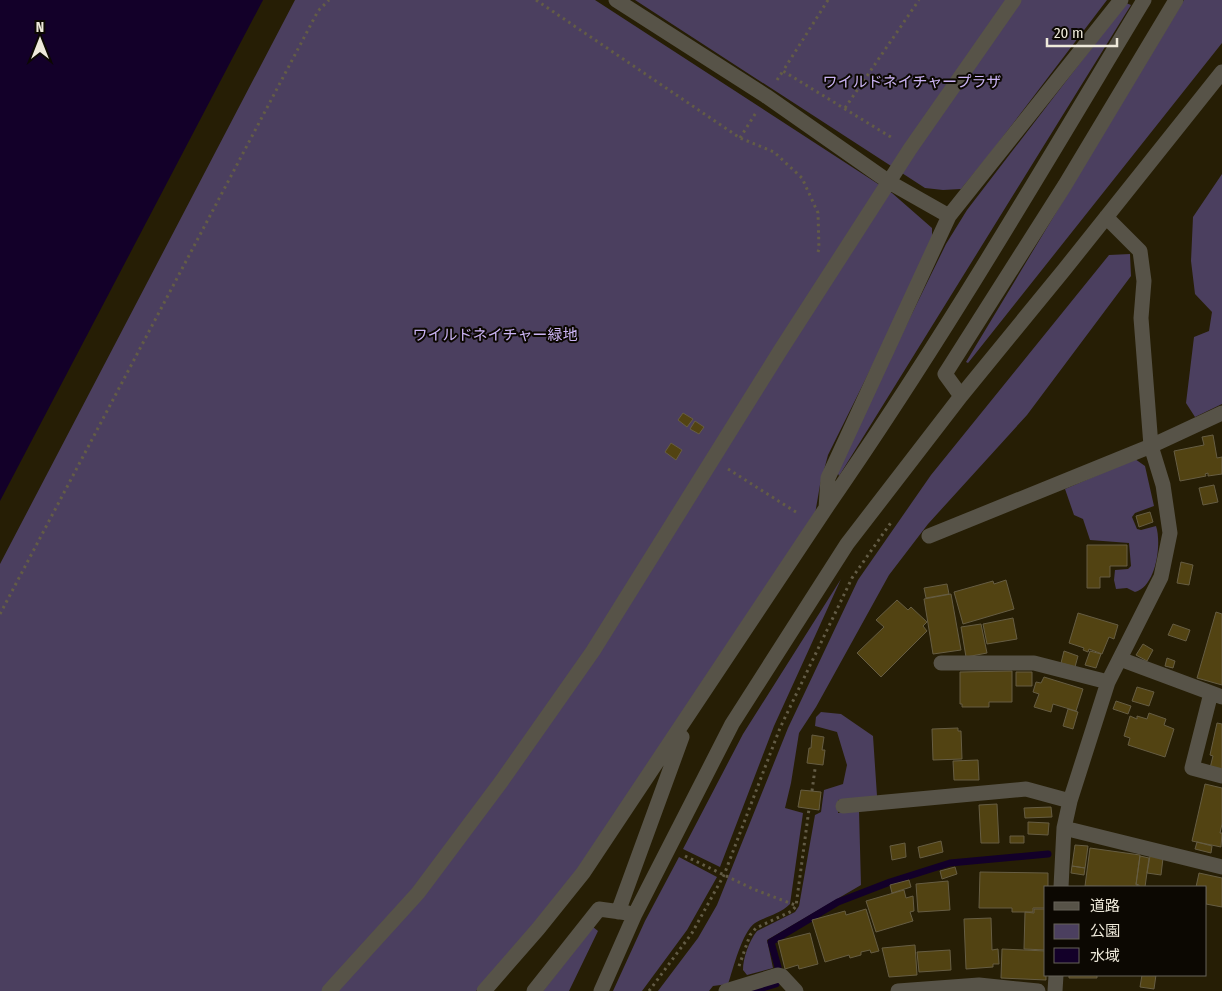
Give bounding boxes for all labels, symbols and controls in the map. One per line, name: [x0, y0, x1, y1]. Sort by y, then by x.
north arrow: [15, 15, 65, 65]
scale bar: [1047, 15, 1117, 47]
text: N: [36, 19, 44, 36]
text: 20 m: [1054, 24, 1084, 42]
park label: ワイルドネイチャープラザ: [823, 73, 1001, 91]
park label: ワイルドネイチャー緑地: [413, 326, 577, 344]
legend: [1044, 886, 1207, 976]
text: 道路: [1090, 897, 1120, 915]
text: 公園: [1090, 922, 1120, 940]
text: 水域: [1090, 947, 1120, 965]

